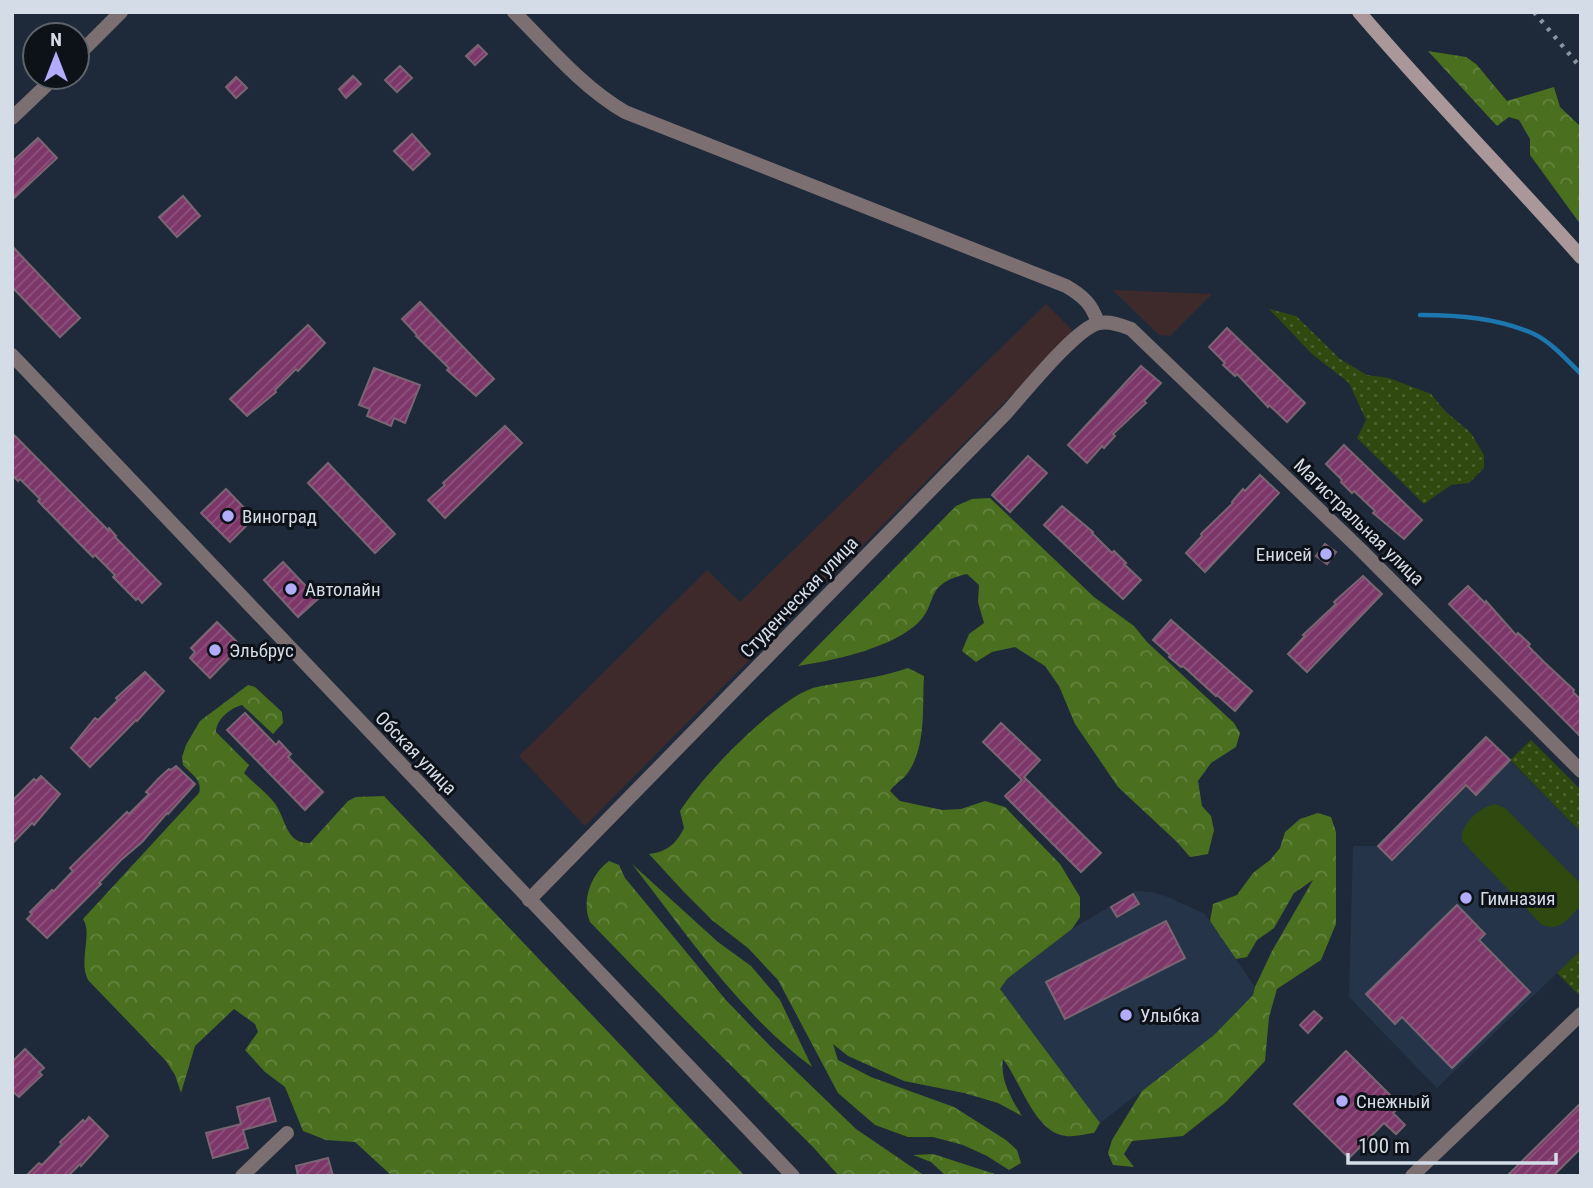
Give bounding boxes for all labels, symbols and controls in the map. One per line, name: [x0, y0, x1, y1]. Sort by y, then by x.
north arrow: [21, 21, 91, 91]
text: N: [50, 28, 62, 51]
street label: Магистральная улица: [1289, 454, 1429, 590]
place label: Виноград: [242, 505, 317, 528]
marker: Виноград: [220, 508, 236, 524]
street label: Студенческая улица: [735, 532, 863, 662]
place label: Енисей: [1256, 543, 1312, 566]
marker: Енисей: [1318, 546, 1334, 562]
place label: Автолайн: [305, 578, 381, 601]
marker: Автолайн: [283, 581, 299, 597]
place label: Эльбрус: [229, 639, 294, 662]
marker: Эльбрус: [207, 642, 223, 658]
street label: Обская улица: [371, 706, 461, 800]
place label: Гимназия: [1480, 887, 1555, 910]
marker: Гимназия: [1458, 890, 1474, 906]
place label: Улыбка: [1140, 1004, 1200, 1027]
marker: Улыбка: [1118, 1007, 1134, 1023]
place label: Снежный: [1356, 1090, 1430, 1113]
marker: Снежный: [1334, 1093, 1350, 1109]
scale bar: [1348, 1122, 1556, 1166]
text: 100 m: [1358, 1134, 1410, 1158]

